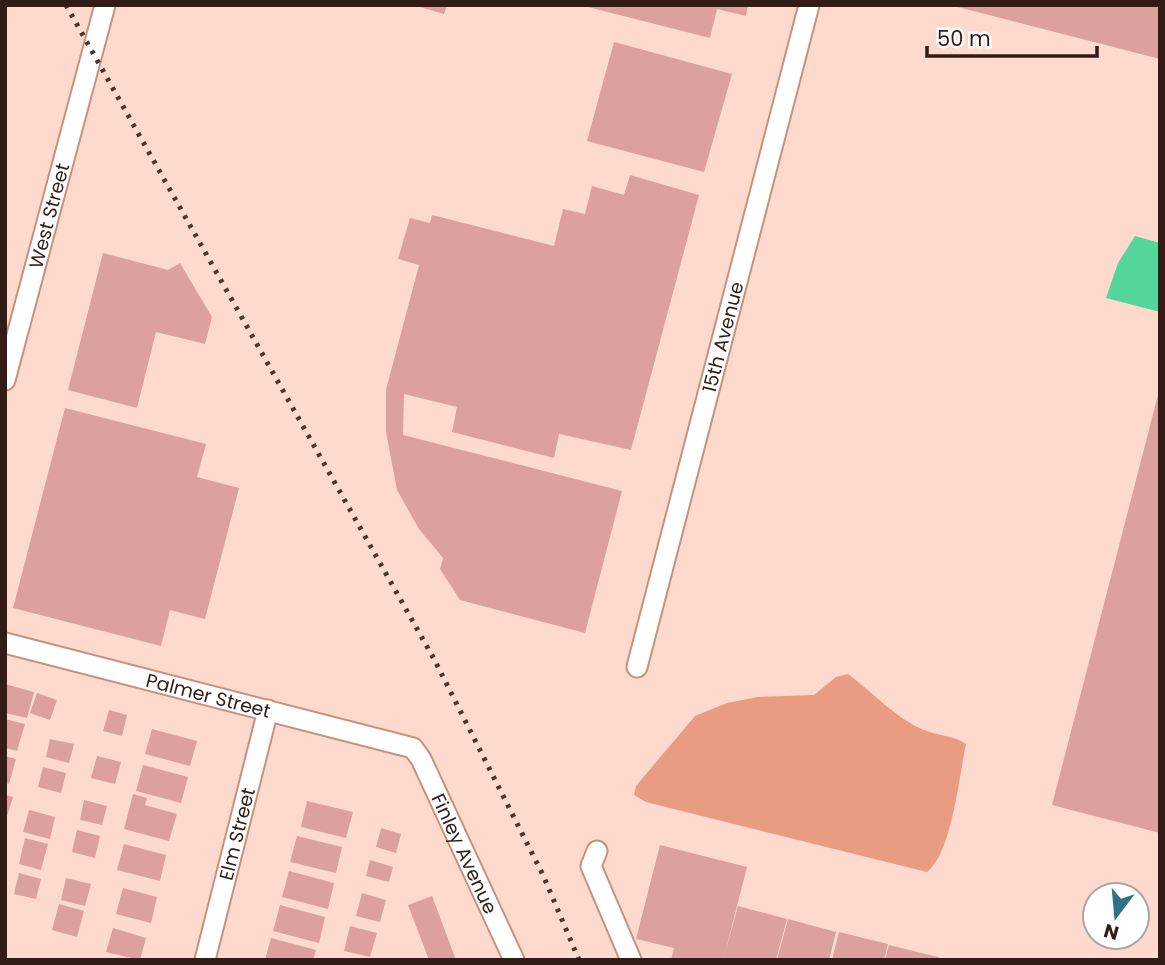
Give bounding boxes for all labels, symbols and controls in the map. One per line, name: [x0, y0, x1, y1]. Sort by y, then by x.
scale bar: [927, 14, 1097, 58]
text: 50 m: [937, 24, 991, 53]
street label: West Street: [22, 160, 76, 271]
street label: 15th Avenue: [696, 279, 751, 395]
street label: Palmer Street: [143, 667, 274, 725]
street label: Elm Street: [213, 785, 262, 883]
street label: Finley Avenue: [425, 789, 504, 918]
north arrow: [1081, 881, 1151, 951]
text: N: [1101, 917, 1122, 947]

